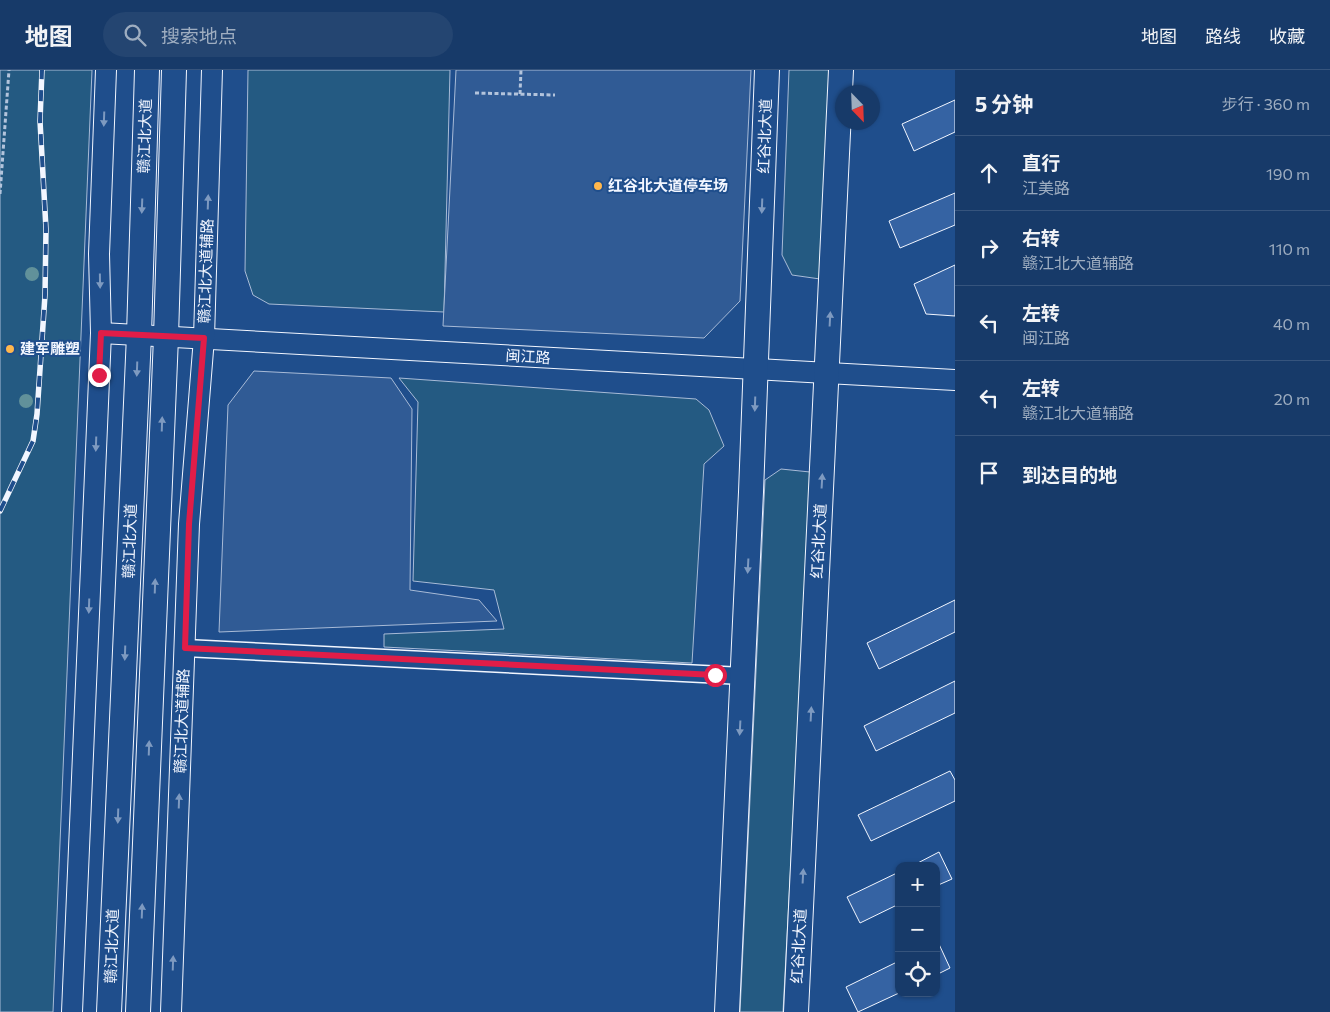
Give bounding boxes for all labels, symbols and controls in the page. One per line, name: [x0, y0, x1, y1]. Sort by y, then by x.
search box: [103, 12, 453, 57]
text: 地图: [25, 21, 73, 50]
icon: search: [121, 21, 149, 49]
text: 搜索地点: [161, 24, 237, 47]
text: 地图: [1141, 25, 1177, 47]
text: 路线: [1205, 25, 1241, 47]
text: 收藏: [1269, 25, 1305, 47]
north arrow: [835, 85, 880, 130]
text: 5 分钟: [975, 91, 1033, 116]
text: 步行 · 360 m: [1222, 94, 1310, 113]
street label: 赣江北大道: [134, 98, 154, 174]
street label: 红谷北大道: [754, 98, 774, 174]
one-way arrow: [100, 111, 108, 127]
text: 直行: [1022, 151, 1060, 174]
icon: ahead: [975, 159, 1003, 187]
text: 190 m: [1266, 164, 1310, 183]
place label: 红谷北大道停车场: [608, 176, 728, 194]
text: 江美路: [1022, 178, 1070, 197]
marker: 红谷北大道停车场: [592, 180, 604, 192]
one-way arrow: [205, 194, 213, 210]
one-way arrow: [138, 198, 146, 214]
one-way arrow: [758, 198, 766, 214]
street label: 赣江北大道辅路: [194, 218, 216, 324]
text: 右转: [1022, 226, 1060, 249]
icon: right: [975, 234, 1003, 262]
text: 110 m: [1269, 239, 1310, 258]
text: 赣江北大道辅路: [1022, 253, 1134, 272]
one-way arrow: [96, 273, 104, 289]
text: 左转: [1022, 301, 1060, 324]
icon: left: [975, 309, 1003, 337]
one-way arrow: [826, 311, 834, 327]
text: 40 m: [1273, 314, 1310, 333]
text: 闽江路: [1022, 328, 1070, 347]
place label: 建军雕塑: [20, 339, 80, 357]
marker: 建军雕塑: [4, 343, 16, 355]
street label: 闽江路: [505, 346, 551, 366]
one-way arrow: [133, 361, 141, 377]
route end: [88, 364, 111, 387]
text: 左转: [1022, 376, 1060, 399]
icon: left: [975, 384, 1003, 412]
text: 20 m: [1274, 389, 1310, 408]
one-way arrow: [750, 396, 758, 412]
text: 赣江北大道辅路: [1022, 403, 1134, 422]
one-way arrow: [158, 415, 166, 431]
one-way arrow: [92, 436, 100, 452]
icon: arrive: [975, 459, 1003, 487]
text: 到达目的地: [1022, 463, 1117, 486]
one-way arrow: [819, 473, 827, 489]
street label: 赣江北大道: [119, 503, 139, 579]
street label: 红谷北大道: [807, 503, 829, 579]
one-way arrow: [744, 558, 752, 574]
one-way arrow: [152, 578, 160, 594]
one-way arrow: [85, 598, 93, 614]
one-way arrow: [120, 646, 128, 662]
route start: [704, 664, 727, 687]
street label: 赣江北大道辅路: [170, 668, 192, 774]
one-way arrow: [807, 705, 815, 721]
one-way arrow: [736, 720, 744, 736]
one-way arrow: [145, 740, 153, 756]
one-way arrow: [175, 793, 183, 809]
one-way arrow: [113, 808, 121, 824]
map controls: [895, 862, 940, 997]
button: +: [895, 862, 940, 907]
one-way arrow: [799, 868, 807, 884]
one-way arrow: [138, 903, 146, 919]
button: −: [895, 907, 940, 952]
street label: 赣江北大道: [101, 908, 121, 984]
street label: 红谷北大道: [787, 908, 809, 984]
button: locate: [895, 952, 940, 997]
one-way arrow: [169, 955, 177, 971]

